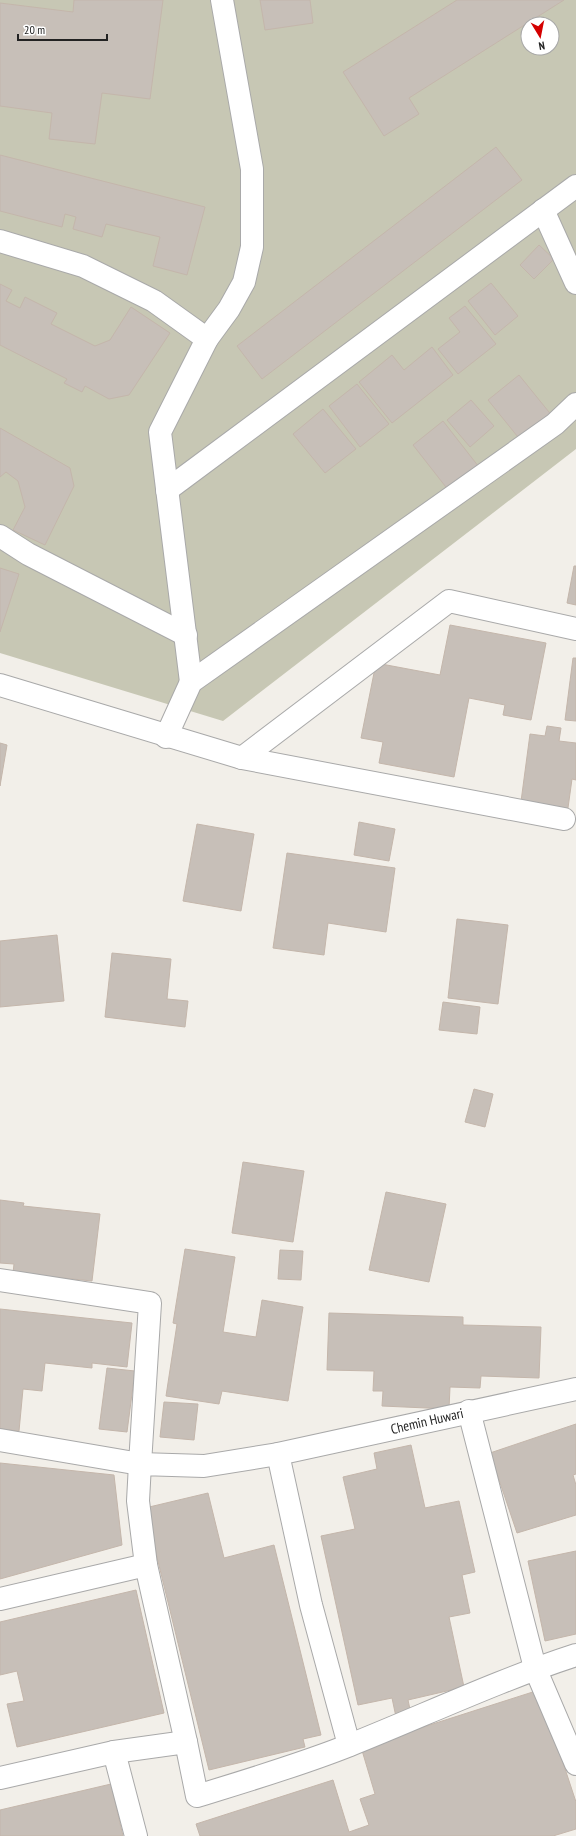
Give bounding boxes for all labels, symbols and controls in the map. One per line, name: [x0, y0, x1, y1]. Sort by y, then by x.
scale bar: [18, 16, 107, 42]
north arrow: [520, 16, 560, 56]
text: 20 m: [24, 22, 45, 37]
text: N: [538, 38, 546, 53]
street label: Chemin Huwari: [389, 1404, 465, 1438]

